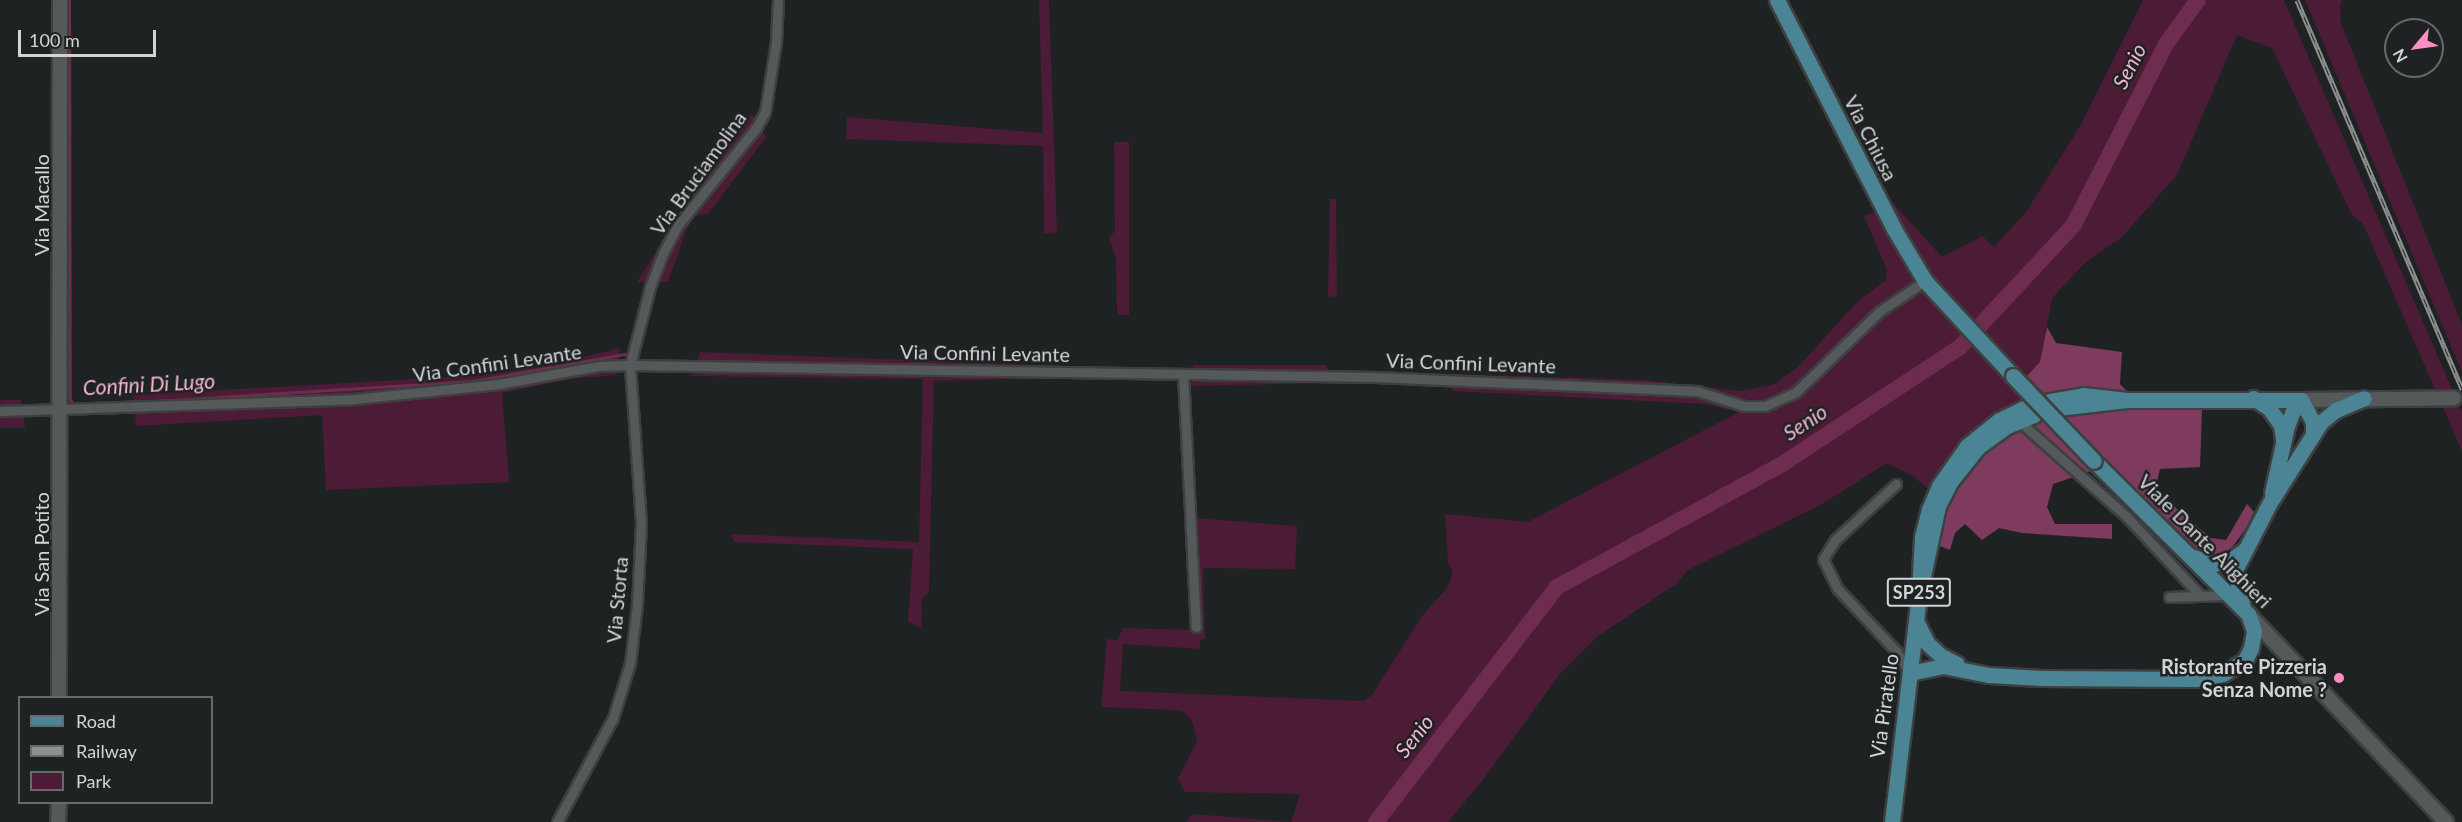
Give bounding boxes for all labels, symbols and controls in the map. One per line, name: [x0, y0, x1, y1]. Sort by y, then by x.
scale bar: [21, 18, 159, 56]
north arrow: [2384, 18, 2444, 78]
text: 100 m: [29, 29, 80, 51]
water label: Senio: [2107, 39, 2151, 93]
text: N: [2388, 46, 2411, 66]
street label: Via Chiusa: [1839, 91, 1903, 185]
street label: Via Bruciamolina: [645, 106, 751, 240]
street label: Via Macallo: [29, 154, 53, 256]
street label: Via Confini Levante: [411, 339, 583, 387]
street label: Via Confini Levante: [900, 340, 1070, 366]
street label: Via Confini Levante: [1386, 348, 1556, 378]
water label: Confini Di Lugo: [82, 368, 216, 400]
water label: Senio: [1778, 398, 1832, 446]
street label: Viale Dante Alighieri: [2133, 469, 2277, 613]
street label: Via San Potito: [29, 492, 53, 616]
street label: Via Storta: [601, 556, 633, 644]
road number: SP253: [1886, 577, 1952, 607]
street label: Via Piratello: [1865, 652, 1903, 760]
place label: Ristorante Pizzeria Senza Nome ?: [2161, 654, 2327, 701]
marker: Ristorante Pizzeria Senza Nome ?: [2332, 671, 2346, 685]
legend: [18, 696, 213, 804]
text: Road: [76, 710, 116, 732]
water label: Senio: [1389, 710, 1439, 762]
text: Railway: [76, 740, 137, 762]
text: Park: [76, 770, 111, 792]

